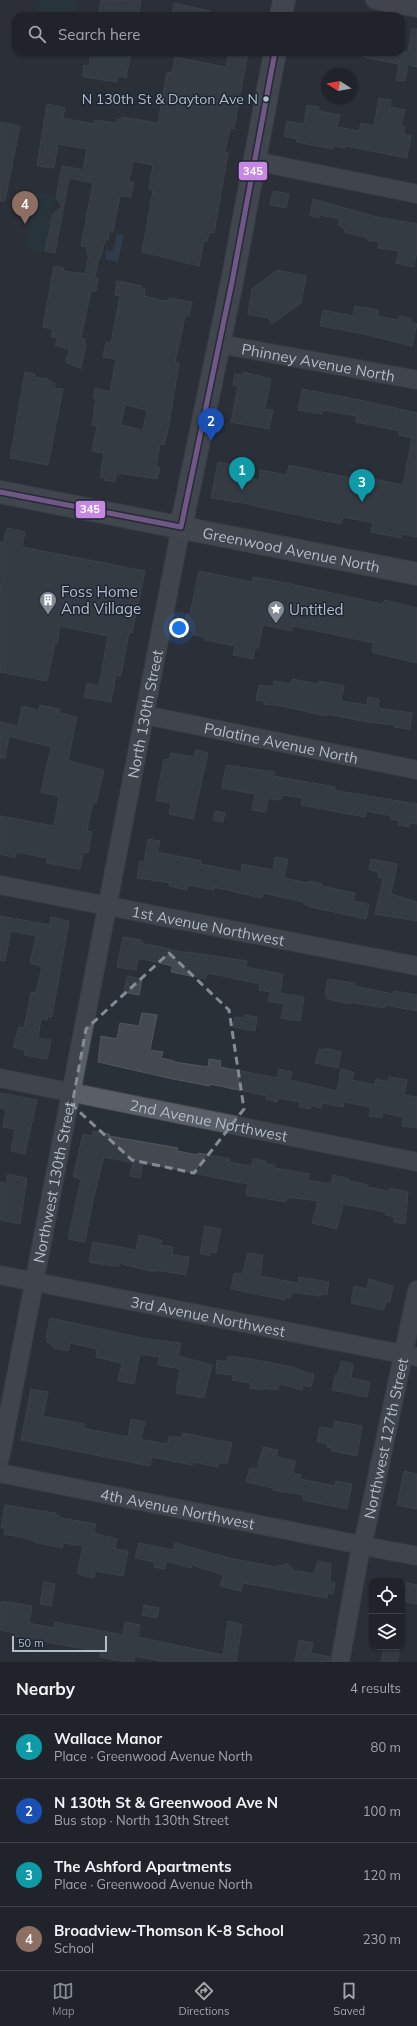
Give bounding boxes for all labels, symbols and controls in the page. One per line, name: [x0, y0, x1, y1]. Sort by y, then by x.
search box: [12, 12, 405, 56]
icon: search: [26, 23, 48, 45]
text: Search here: [58, 25, 140, 44]
north arrow: [321, 68, 357, 104]
place label: N 130th St & Dayton Ave N: [82, 90, 258, 108]
marker: N 130th St & Dayton Ave N: [261, 94, 271, 104]
line badge: 345: [238, 161, 268, 181]
text: 345: [243, 164, 263, 178]
pin: 4: [12, 191, 38, 224]
street label: Phinney Avenue North: [240, 339, 397, 385]
pin: 2: [198, 408, 224, 441]
pin: 1: [229, 457, 255, 490]
pin: 3: [349, 469, 375, 502]
line badge: 345: [75, 500, 106, 519]
text: 345: [80, 502, 100, 516]
street label: Greenwood Avenue North: [201, 523, 382, 576]
place label: Foss Home And Village: [61, 582, 141, 618]
building icon: Foss Home And Village: [38, 590, 58, 615]
place icon: Untitled: [266, 599, 286, 624]
place label: Untitled: [289, 600, 344, 619]
your location: [169, 618, 189, 638]
street label: North 130th Street: [123, 648, 166, 780]
street label: Palatine Avenue North: [203, 718, 360, 767]
street label: 1st Avenue Northwest: [130, 901, 286, 950]
street label: 2nd Avenue Northwest: [128, 1095, 289, 1145]
street label: Northwest 130th Street: [29, 1100, 79, 1264]
street label: 3rd Avenue Northwest: [129, 1291, 287, 1340]
street label: Northwest 127th Street: [359, 1356, 412, 1520]
street label: 4th Avenue Northwest: [99, 1484, 256, 1533]
map controls: [369, 1578, 405, 1650]
button: locate: [369, 1578, 405, 1614]
button: layers: [369, 1614, 405, 1650]
scale bar: [12, 1634, 107, 1653]
text: 50 m: [18, 1636, 44, 1650]
text: Nearby: [16, 1678, 75, 1699]
text: 4 results: [350, 1680, 401, 1696]
text: Wallace Manor: [54, 1729, 162, 1748]
text: 1: [25, 1739, 33, 1755]
text: 80 m: [371, 1739, 401, 1755]
text: Place · Greenwood Avenue North: [54, 1748, 253, 1764]
text: N 130th St & Greenwood Ave N: [54, 1793, 278, 1812]
text: 2: [25, 1803, 33, 1819]
text: 100 m: [363, 1803, 401, 1819]
text: Bus stop · North 130th Street: [54, 1812, 229, 1828]
text: The Ashford Apartments: [54, 1857, 232, 1876]
text: 3: [25, 1867, 33, 1883]
text: 120 m: [363, 1867, 401, 1883]
text: Place · Greenwood Avenue North: [54, 1876, 253, 1892]
text: Broadview-Thomson K-8 School: [54, 1921, 284, 1940]
text: 4: [25, 1931, 33, 1947]
text: 230 m: [363, 1931, 401, 1947]
text: School: [54, 1940, 94, 1956]
tab: Map: [52, 1980, 75, 2018]
tab: Directions: [179, 1980, 229, 2018]
tab: Saved: [333, 1980, 365, 2018]

